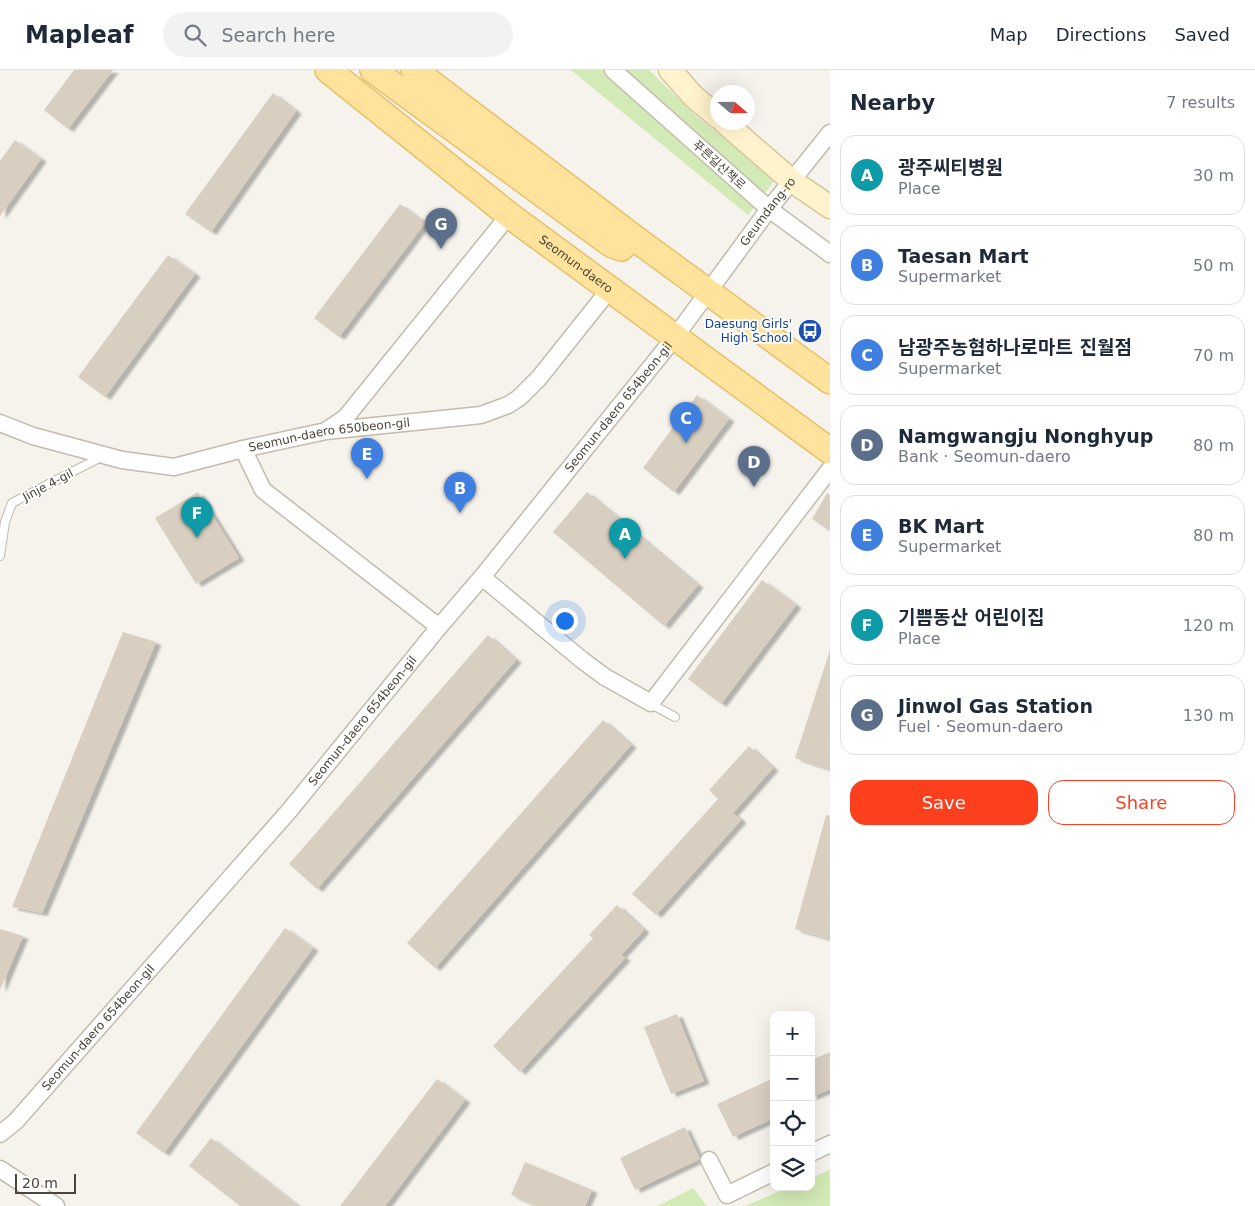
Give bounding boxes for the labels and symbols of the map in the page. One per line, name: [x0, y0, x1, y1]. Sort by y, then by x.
north arrow: [710, 85, 755, 130]
street label: 푸른길산책로: [690, 138, 748, 192]
street label: Geumdang-ro: [737, 175, 799, 249]
pin: G: [425, 208, 457, 249]
street label: Seomun-daero: [536, 233, 616, 296]
place label: Daesung Girls' High School: [705, 317, 792, 345]
bus stop icon: Daesung Girls' High School: [797, 318, 823, 344]
street label: Seomun-daero 654beon-gil: [562, 339, 675, 475]
pin: C: [670, 402, 702, 443]
street label: Seomun-daero 650beon-gil: [247, 415, 411, 455]
pin: E: [351, 438, 383, 479]
pin: D: [738, 446, 770, 487]
street label: Jinje 4-gil: [19, 466, 76, 505]
pin: B: [444, 472, 476, 513]
pin: F: [181, 497, 213, 538]
pin: A: [609, 518, 641, 559]
your location: [552, 608, 578, 634]
street label: Seomun-daero 654beon-gil: [305, 653, 420, 789]
street label: Seomun-daero 654beon-gil: [39, 962, 157, 1094]
scale bar: [15, 1171, 76, 1194]

